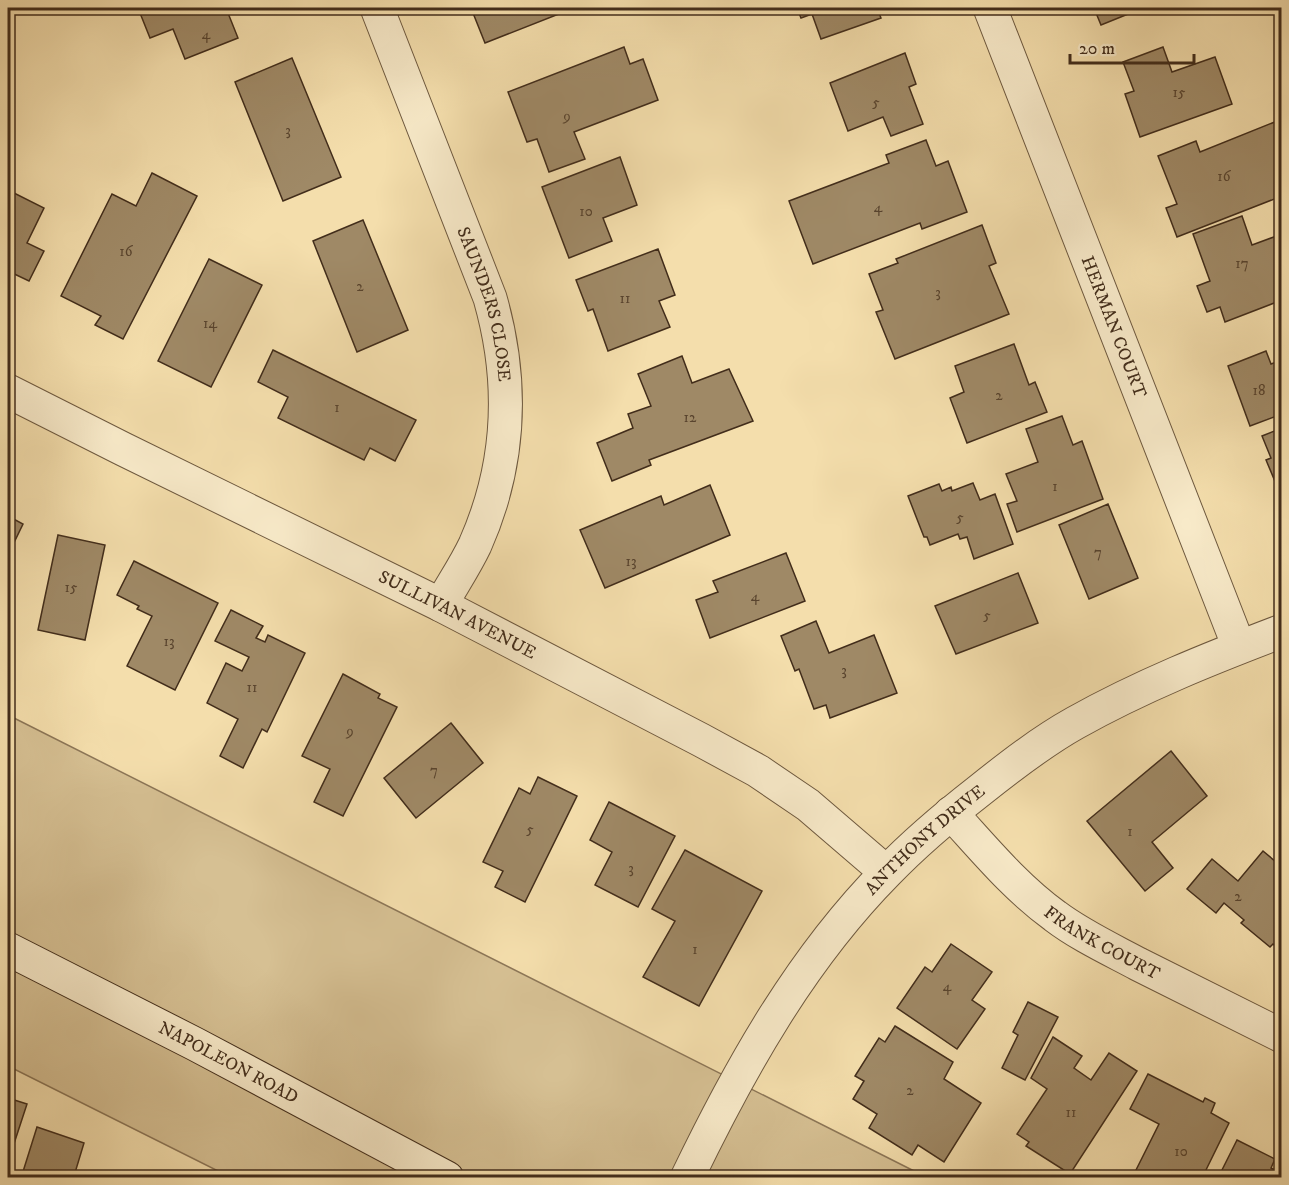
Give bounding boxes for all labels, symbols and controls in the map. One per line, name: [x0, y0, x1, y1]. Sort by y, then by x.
house number: 4: [202, 25, 211, 44]
scale bar: [1070, 27, 1194, 65]
text: 20 m: [1079, 38, 1115, 60]
house number: 15: [1173, 83, 1186, 102]
house number: 5: [872, 93, 880, 112]
house number: 9: [562, 107, 571, 126]
house number: 3: [285, 121, 291, 140]
house number: 16: [1217, 167, 1232, 186]
house number: 4: [874, 198, 883, 217]
house number: 10: [579, 202, 593, 221]
street label: SAUNDERS CLOSE: [451, 224, 515, 383]
house number: 16: [119, 242, 134, 261]
street label: HERMAN COURT: [1076, 253, 1151, 402]
house number: 17: [1235, 254, 1249, 273]
house number: 2: [356, 277, 364, 296]
house number: 3: [935, 283, 941, 302]
house number: 11: [619, 289, 631, 308]
house number: 14: [203, 314, 217, 333]
house number: 18: [1252, 381, 1266, 400]
house number: 2: [995, 386, 1003, 405]
house number: 1: [334, 398, 340, 417]
house number: 12: [684, 408, 697, 427]
house number: 1: [1052, 477, 1058, 496]
house number: 5: [956, 508, 964, 527]
house number: 7: [1094, 543, 1102, 562]
house number: 13: [625, 552, 637, 571]
street label: SULLIVAN AVENUE: [375, 566, 540, 665]
house number: 15: [65, 578, 78, 597]
house number: 4: [751, 587, 760, 606]
house number: 5: [983, 606, 991, 625]
house number: 13: [163, 632, 175, 651]
house number: 3: [841, 661, 847, 680]
house number: 11: [246, 678, 258, 697]
house number: 9: [345, 722, 354, 741]
house number: 7: [430, 761, 438, 780]
street label: ANTHONY DRIVE: [861, 780, 990, 900]
house number: 5: [526, 820, 534, 839]
house number: 1: [1127, 822, 1133, 841]
house number: 3: [628, 859, 634, 878]
house number: 2: [1234, 887, 1242, 906]
street label: FRANK COURT: [1039, 902, 1164, 985]
house number: 1: [692, 940, 698, 959]
house number: 4: [943, 977, 952, 996]
street label: NAPOLEON ROAD: [155, 1017, 302, 1109]
house number: 2: [906, 1081, 914, 1100]
house number: 11: [1065, 1103, 1077, 1122]
house number: 10: [1174, 1142, 1188, 1161]

